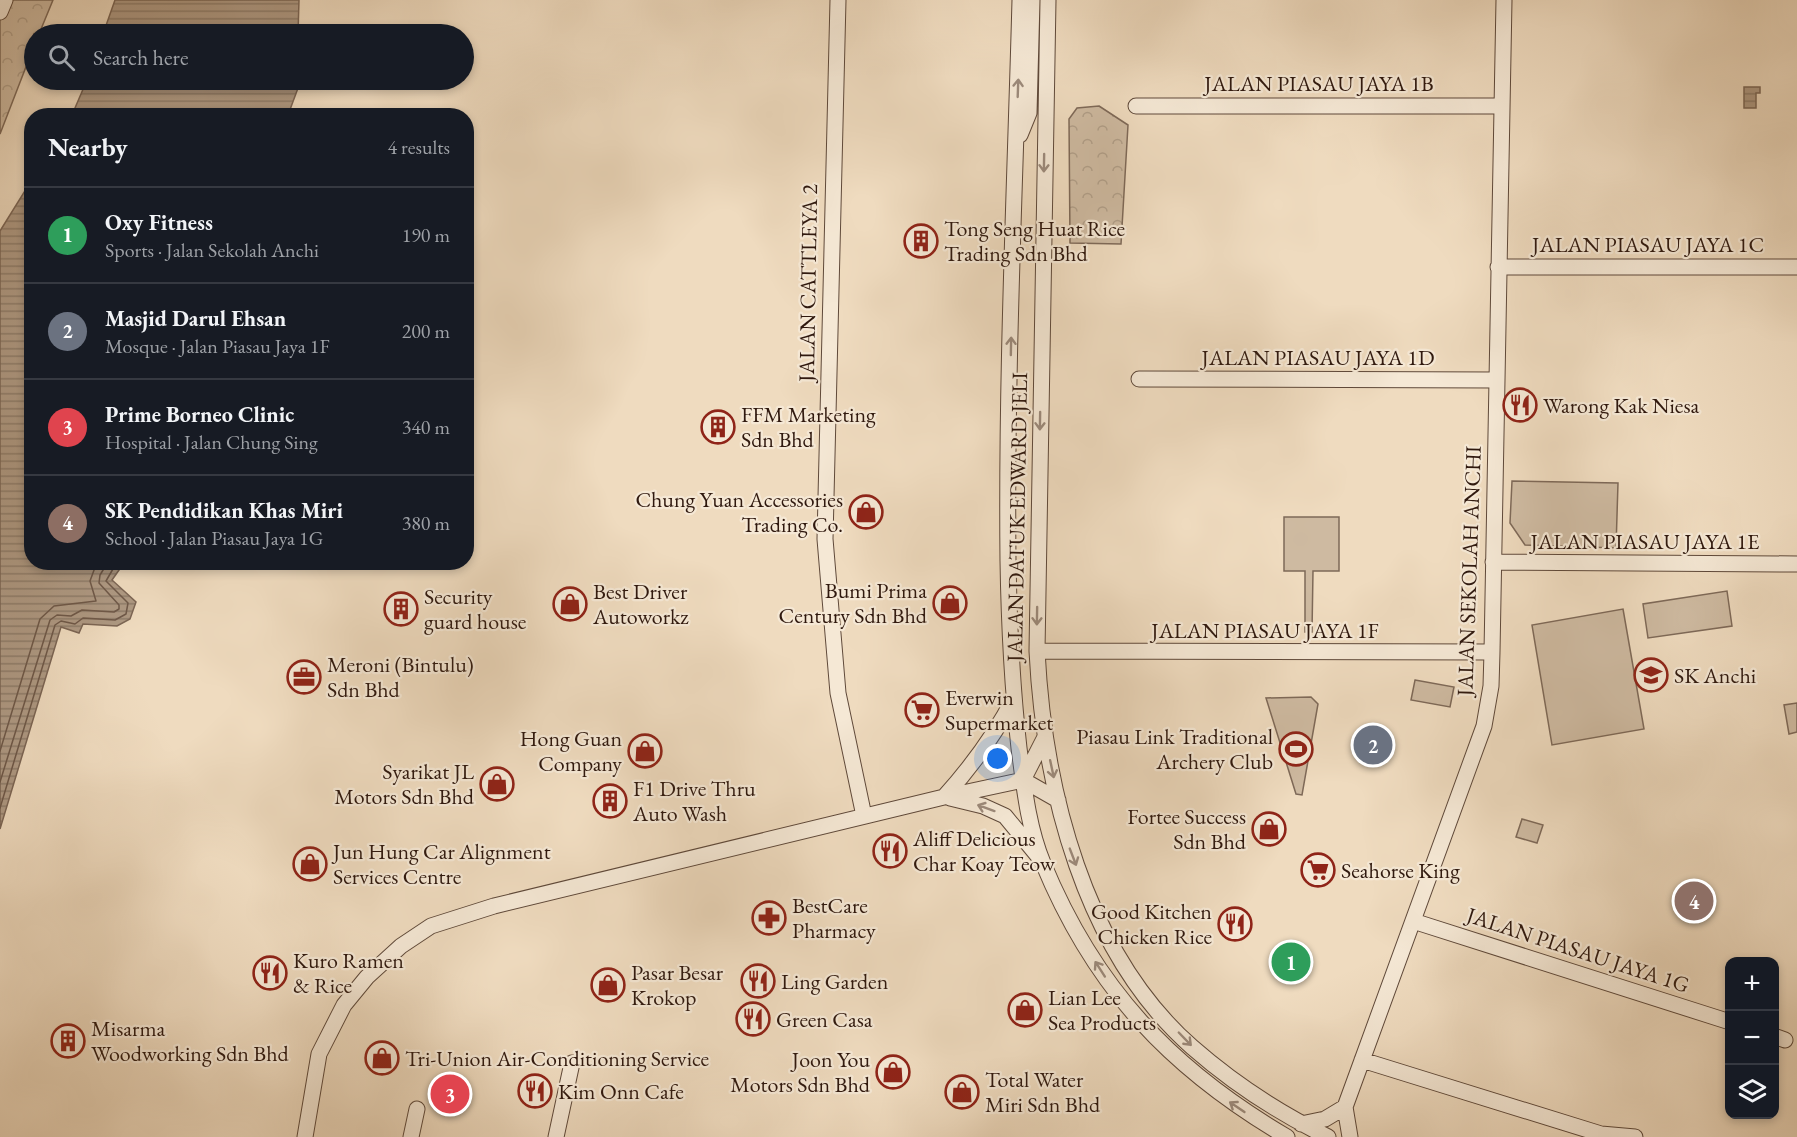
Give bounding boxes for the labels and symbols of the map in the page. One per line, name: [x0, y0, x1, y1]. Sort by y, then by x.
street label: JALAN PIASAU JAYA 1B: [1202, 69, 1434, 98]
one-way arrow: [1012, 78, 1023, 98]
one-way arrow: [1039, 153, 1050, 173]
street label: JALAN CATTLEYA 2: [792, 183, 824, 384]
place label: Tong Seng Huat Rice Trading Sdn Bhd: [944, 214, 1125, 268]
building icon: Tong Seng Huat Rice Trading Sdn Bhd: [903, 223, 939, 259]
street label: JALAN PIASAU JAYA 1C: [1530, 230, 1764, 259]
one-way arrow: [1006, 336, 1017, 356]
street label: JALAN PIASAU JAYA 1D: [1200, 343, 1434, 372]
street label: JALAN DATUK EDWARD JELI: [1000, 371, 1034, 664]
restaurant icon: Warong Kak Niesa: [1502, 387, 1538, 423]
place label: Warong Kak Niesa: [1543, 391, 1700, 420]
place label: FFM Marketing Sdn Bhd: [741, 400, 876, 454]
building icon: FFM Marketing Sdn Bhd: [700, 409, 736, 445]
one-way arrow: [1034, 411, 1046, 431]
street label: JALAN SEKOLAH ANCHI: [1450, 445, 1488, 699]
place label: Chung Yuan Accessories Trading Co.: [635, 485, 843, 539]
shop icon: Chung Yuan Accessories Trading Co.: [848, 494, 884, 530]
street label: JALAN PIASAU JAYA 1E: [1529, 527, 1759, 556]
place label: Bumi Prima Century Sdn Bhd: [779, 576, 928, 630]
place label: Best Driver Autoworkz: [592, 577, 689, 631]
place label: Security guard house: [424, 582, 527, 636]
shop icon: Bumi Prima Century Sdn Bhd: [932, 585, 968, 621]
shop icon: Best Driver Autoworkz: [552, 586, 588, 622]
building icon: Security guard house: [383, 591, 419, 627]
one-way arrow: [1031, 606, 1043, 626]
street label: JALAN PIASAU JAYA 1F: [1149, 616, 1379, 645]
place label: Meroni (Bintulu) Sdn Bhd: [327, 650, 474, 704]
school or university icon: SK Anchi: [1633, 657, 1669, 693]
office icon: Meroni (Bintulu) Sdn Bhd: [286, 659, 322, 695]
place label: SK Anchi: [1674, 661, 1756, 690]
place label: Everwin Supermarket: [945, 683, 1053, 737]
supermarket icon: Everwin Supermarket: [904, 692, 940, 728]
place label: Piasau Link Traditional Archery Club: [1076, 722, 1273, 776]
pin: 2: [1354, 722, 1392, 768]
place label: Hong Guan Company: [520, 724, 622, 778]
sports icon: Piasau Link Traditional Archery Club: [1278, 731, 1314, 767]
shop icon: Hong Guan Company: [627, 733, 663, 769]
your location: [983, 744, 1012, 773]
place label: Syarikat JL Motors Sdn Bhd: [334, 757, 475, 811]
one-way arrow: [1046, 759, 1058, 778]
shop icon: Syarikat JL Motors Sdn Bhd: [479, 766, 515, 802]
place label: F1 Drive Thru Auto Wash: [632, 774, 756, 828]
building icon: F1 Drive Thru Auto Wash: [592, 783, 628, 819]
one-way arrow: [977, 801, 996, 812]
place label: Fortee Success Sdn Bhd: [1127, 802, 1247, 856]
shop icon: Fortee Success Sdn Bhd: [1251, 811, 1287, 847]
place label: Aliff Delicious Char Koay Teow: [912, 824, 1056, 878]
restaurant icon: Aliff Delicious Char Koay Teow: [872, 833, 908, 869]
place label: Jun Hung Car Alignment Services Centre: [331, 837, 551, 891]
shop icon: Jun Hung Car Alignment Services Centre: [292, 846, 328, 882]
one-way arrow: [1068, 847, 1079, 865]
supermarket icon: Seahorse King: [1300, 852, 1336, 888]
place label: Seahorse King: [1341, 856, 1460, 885]
pin: 4: [1674, 878, 1714, 924]
place label: BestCare Pharmacy: [792, 891, 876, 945]
place label: Good Kitchen Chicken Rice: [1091, 897, 1212, 951]
pharmacy icon: BestCare Pharmacy: [751, 900, 787, 936]
street label: JALAN PIASAU JAYA 1G: [1461, 900, 1693, 1000]
restaurant icon: Good Kitchen Chicken Rice: [1217, 906, 1253, 942]
pin: 1: [1272, 940, 1310, 984]
place label: Kuro Ramen & Rice: [293, 946, 404, 1000]
restaurant icon: Kuro Ramen & Rice: [252, 955, 288, 991]
place label: Pasar Besar Krokop: [631, 958, 724, 1012]
one-way arrow: [1094, 962, 1106, 978]
restaurant icon: Ling Garden: [740, 963, 776, 999]
shop icon: Pasar Besar Krokop: [590, 967, 626, 1003]
place label: Ling Garden: [781, 967, 889, 996]
place label: Lian Lee Sea Products: [1048, 983, 1156, 1037]
shop icon: Lian Lee Sea Products: [1007, 992, 1043, 1028]
restaurant icon: Green Casa: [735, 1001, 771, 1037]
place label: Green Casa: [776, 1005, 873, 1034]
place label: Misarma Woodworking Sdn Bhd: [91, 1014, 290, 1068]
building icon: Misarma Woodworking Sdn Bhd: [50, 1023, 86, 1059]
one-way arrow: [1177, 1032, 1192, 1047]
shop icon: Tri-Union Air-Conditioning Service: [364, 1040, 400, 1076]
place label: Tri-Union Air-Conditioning Service: [405, 1044, 710, 1073]
place label: Joon You Motors Sdn Bhd: [730, 1045, 871, 1099]
shop icon: Joon You Motors Sdn Bhd: [875, 1054, 911, 1090]
place label: Total Water Miri Sdn Bhd: [985, 1065, 1101, 1119]
pin: 3: [430, 1072, 470, 1116]
restaurant icon: Kim Onn Cafe: [517, 1073, 553, 1109]
shop icon: Total Water Miri Sdn Bhd: [944, 1074, 980, 1110]
place label: Kim Onn Cafe: [558, 1077, 684, 1106]
one-way arrow: [1229, 1101, 1245, 1113]

